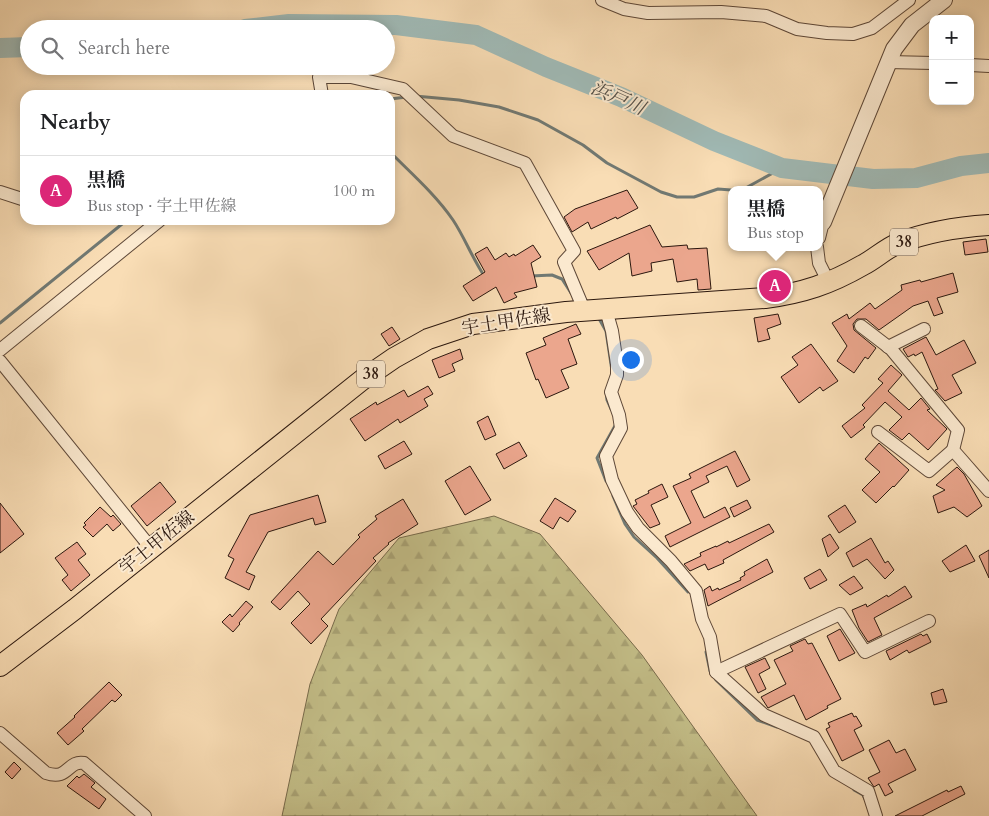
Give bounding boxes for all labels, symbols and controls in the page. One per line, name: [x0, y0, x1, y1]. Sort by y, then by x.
map controls: [929, 15, 974, 105]
button: +: [929, 15, 974, 60]
search box: [20, 20, 395, 75]
icon: search: [38, 34, 66, 62]
text: Search here: [78, 35, 170, 61]
button: −: [929, 60, 974, 105]
water label: 浜戸川: [587, 75, 651, 122]
text: Nearby: [40, 108, 111, 137]
text: 黒橋: [87, 167, 125, 193]
text: A: [50, 180, 62, 202]
text: 100 m: [333, 180, 375, 202]
popup: [728, 186, 823, 251]
text: Bus stop · 宇土甲佐線: [87, 195, 237, 217]
text: 黒橋: [747, 196, 785, 222]
text: Bus stop: [747, 222, 804, 244]
road number: 38: [890, 228, 918, 256]
pin: A: [759, 267, 791, 305]
street label: 宇土甲佐線: [460, 303, 552, 341]
your location: [618, 347, 644, 373]
road number: 38: [357, 360, 385, 388]
street label: 宇土甲佐線: [114, 505, 200, 581]

